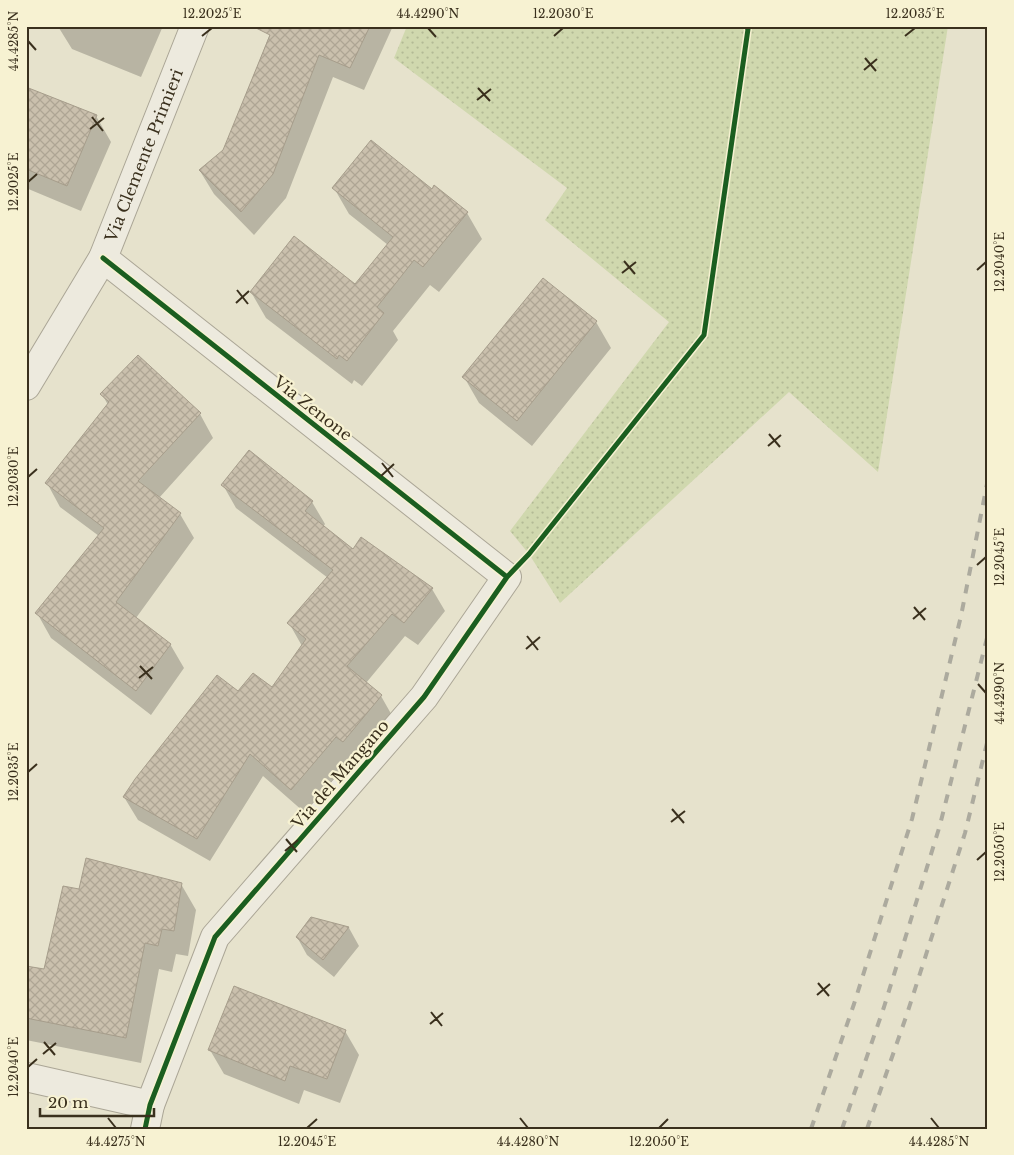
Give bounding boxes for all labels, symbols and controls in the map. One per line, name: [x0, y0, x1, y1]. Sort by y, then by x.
text: 12.2025°E: [183, 6, 242, 21]
text: 44.4290°N: [397, 6, 460, 21]
text: 12.2030°E: [533, 6, 594, 21]
text: 12.2035°E: [886, 6, 945, 21]
text: 44.4285°N: [6, 10, 21, 71]
street label: Via Clemente Primieri: [100, 65, 187, 246]
text: 12.2025°E: [6, 152, 21, 211]
text: 12.2040°E: [992, 232, 1007, 292]
street label: Via Zenone: [269, 370, 356, 445]
text: 12.2030°E: [6, 446, 21, 507]
text: 12.2045°E: [992, 527, 1007, 586]
text: 44.4290°N: [992, 661, 1007, 724]
street label: Via del Mangano: [286, 715, 393, 833]
text: 12.2035°E: [6, 742, 21, 801]
text: 12.2050°E: [992, 822, 1007, 882]
text: 12.2040°E: [6, 1037, 21, 1097]
scale bar: [40, 1085, 154, 1117]
text: 20 m: [48, 1093, 88, 1112]
text: 44.4275°N: [86, 1134, 146, 1149]
text: 12.2045°E: [278, 1134, 337, 1149]
text: 44.4280°N: [497, 1134, 559, 1149]
text: 12.2050°E: [629, 1134, 689, 1149]
text: 44.4285°N: [909, 1134, 970, 1149]

